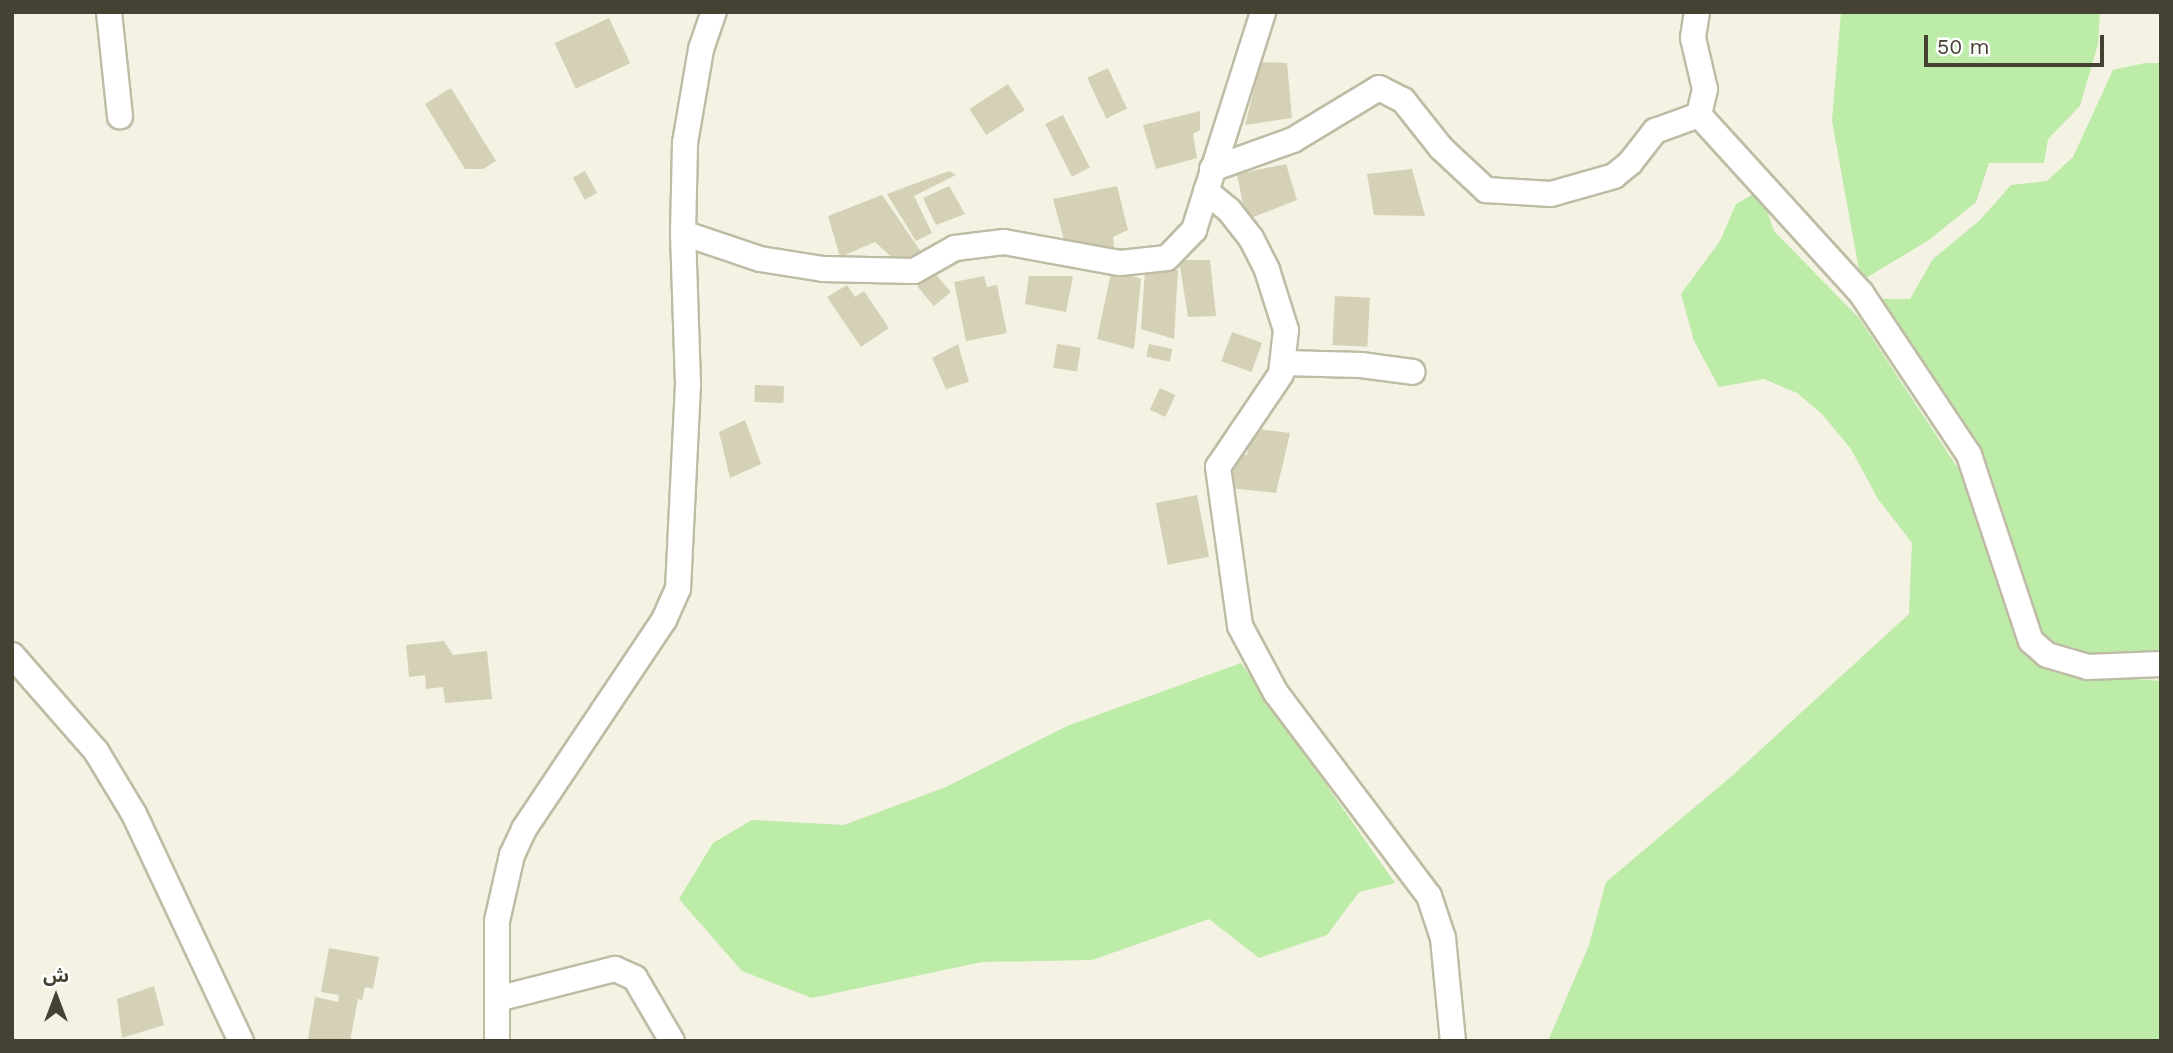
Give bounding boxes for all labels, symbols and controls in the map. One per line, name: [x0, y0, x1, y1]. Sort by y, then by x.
scale bar: [1928, 21, 2108, 65]
text: 50 m: [1937, 34, 1989, 59]
north arrow: [21, 962, 91, 1032]
text: ش: [43, 964, 69, 987]

